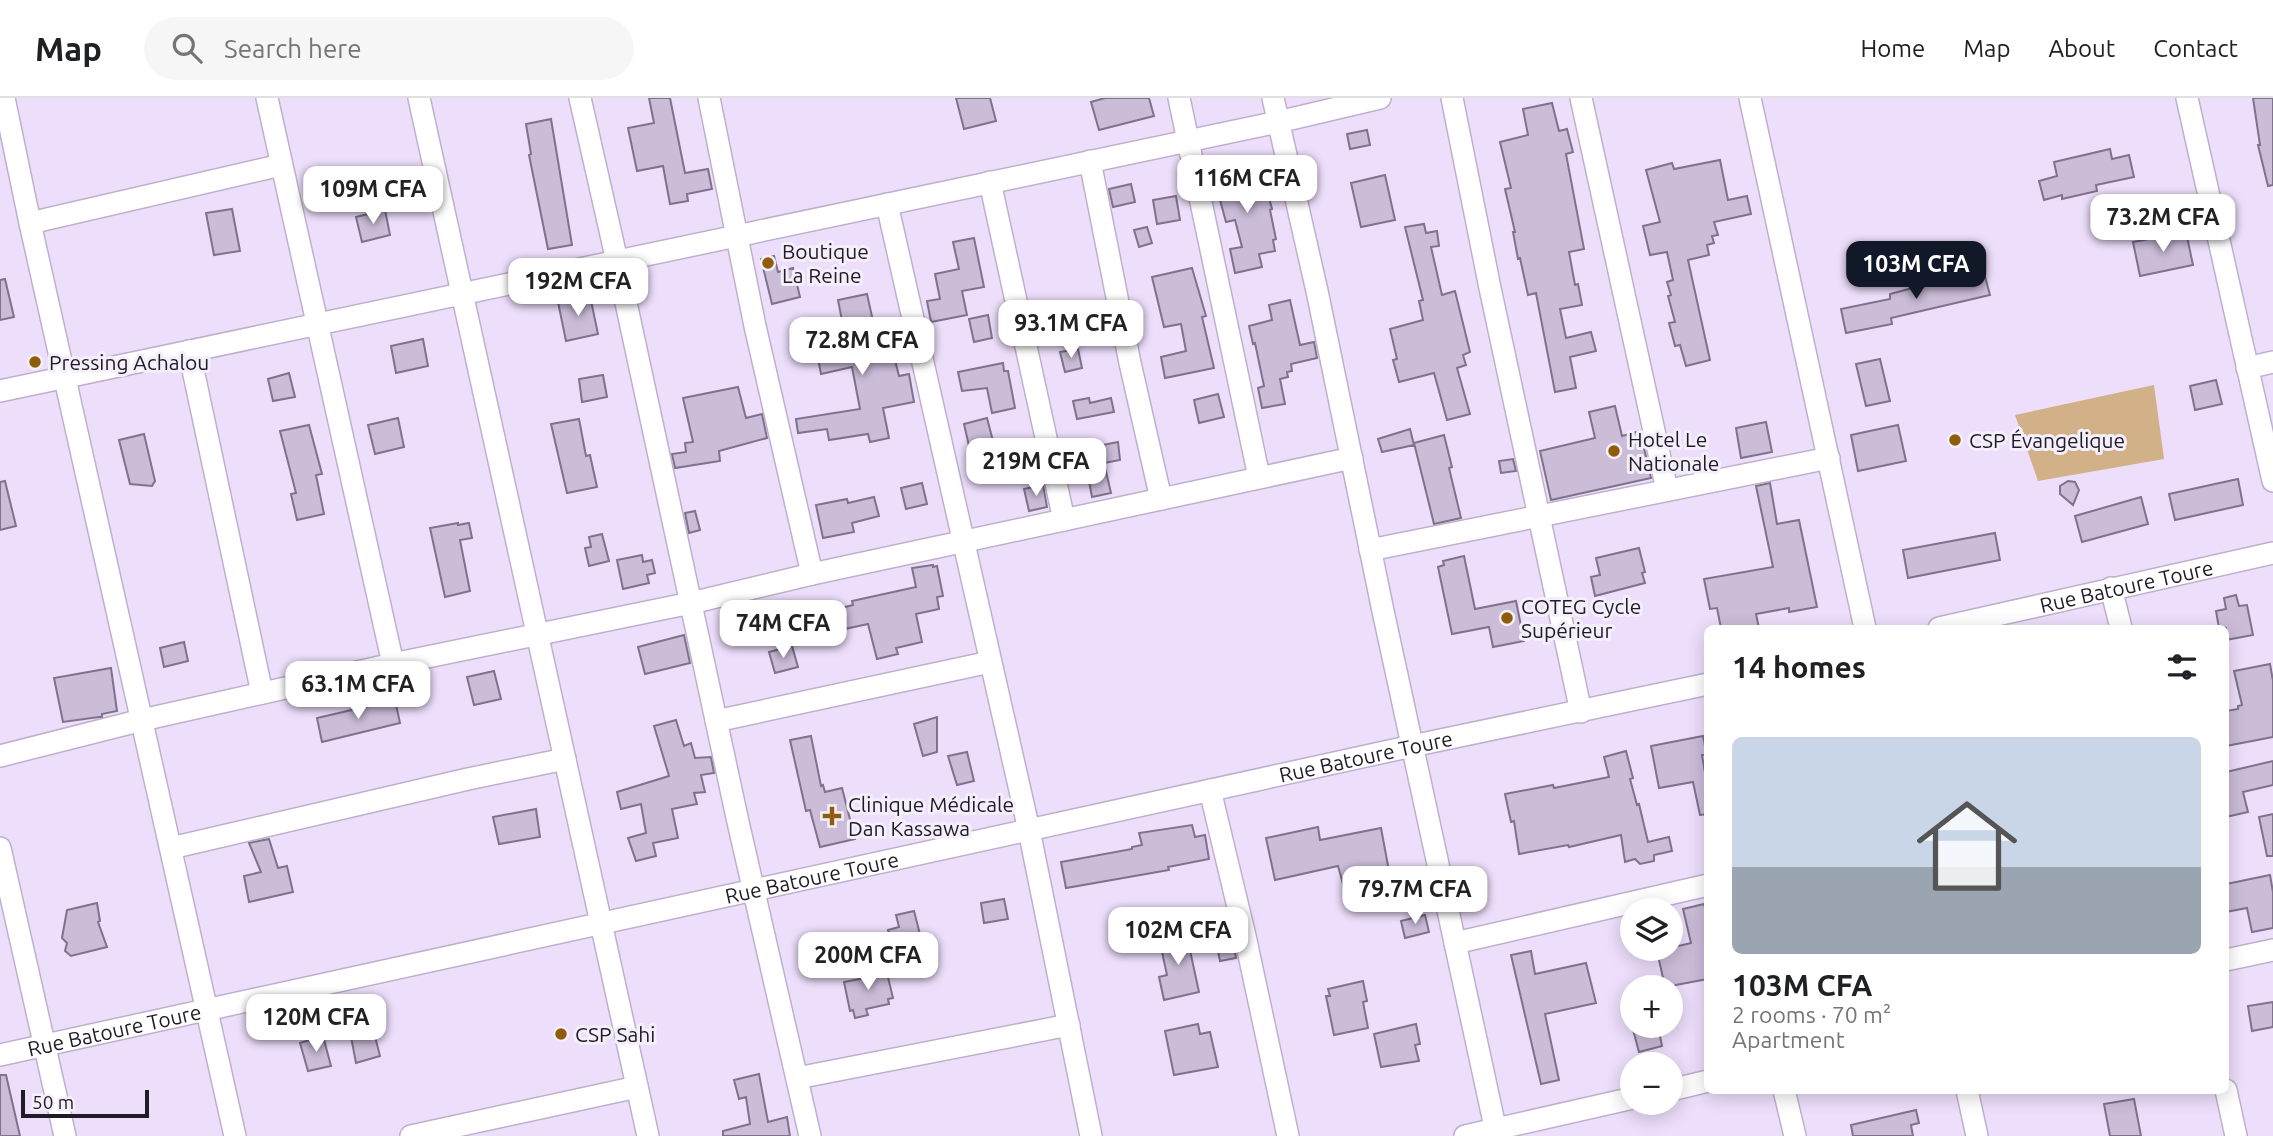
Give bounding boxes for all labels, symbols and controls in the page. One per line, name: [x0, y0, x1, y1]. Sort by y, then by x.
search box: [144, 17, 634, 80]
icon: search: [168, 29, 206, 67]
text: Map: [35, 30, 102, 67]
text: Search here: [224, 34, 362, 63]
text: Home: [1860, 35, 1925, 62]
text: Map: [1963, 35, 2010, 62]
text: About: [2048, 35, 2115, 62]
text: Contact: [2153, 35, 2238, 62]
pin: 116M CFA: [1175, 156, 1319, 215]
text: 116M CFA: [1193, 165, 1301, 190]
pin: 109M CFA: [301, 166, 445, 226]
text: 109M CFA: [319, 176, 427, 201]
pin: 73.2M CFA: [2083, 194, 2243, 254]
text: 73.2M CFA: [2106, 204, 2220, 229]
place label: Boutique La Reine: [782, 239, 869, 287]
pin: 103M CFA: [1844, 242, 1988, 301]
text: 103M CFA: [1862, 251, 1970, 276]
marker: Boutique La Reine: [760, 255, 776, 271]
pin: 192M CFA: [506, 258, 650, 318]
text: 192M CFA: [524, 268, 632, 293]
pin: 93.1M CFA: [991, 300, 1151, 360]
text: 93.1M CFA: [1014, 310, 1128, 335]
pin: 72.8M CFA: [782, 317, 942, 377]
text: 72.8M CFA: [805, 327, 919, 352]
place label: Pressing Achalou: [49, 350, 209, 374]
marker: Pressing Achalou: [27, 354, 43, 370]
place label: Hotel Le Nationale: [1628, 427, 1719, 475]
place label: CSP Évangelique: [1969, 428, 2125, 452]
marker: CSP Évangelique: [1947, 432, 1963, 448]
pin: 219M CFA: [964, 438, 1108, 498]
marker: Hotel Le Nationale: [1606, 443, 1622, 459]
text: 219M CFA: [982, 448, 1090, 473]
street label: Rue Batoure Toure: [2037, 555, 2215, 617]
place label: COTEG Cycle Supérieur: [1521, 594, 1641, 642]
pin: 74M CFA: [718, 601, 848, 660]
text: 74M CFA: [736, 610, 830, 635]
marker: COTEG Cycle Supérieur: [1499, 610, 1515, 626]
icon: filters: [2163, 648, 2201, 686]
text: 14 homes: [1732, 650, 1866, 684]
pin: 63.1M CFA: [278, 662, 438, 721]
text: 63.1M CFA: [301, 671, 415, 696]
street label: Rue Batoure Toure: [1277, 726, 1455, 787]
icon: home: [1904, 783, 2030, 909]
place label: Clinique Médicale Dan Kassawa: [848, 792, 1014, 840]
marker: Clinique Médicale Dan Kassawa: [822, 806, 842, 826]
street label: Rue Batoure Toure: [723, 847, 901, 908]
pin: 79.7M CFA: [1335, 866, 1495, 926]
text: 79.7M CFA: [1358, 876, 1472, 901]
map controls: [1620, 898, 1683, 1115]
button: layers: [1620, 898, 1683, 961]
pin: 102M CFA: [1106, 908, 1250, 967]
text: 102M CFA: [1124, 917, 1232, 942]
pin: 200M CFA: [796, 932, 940, 992]
text: 200M CFA: [814, 942, 922, 967]
text: 103M CFA: [1732, 968, 1872, 1002]
button: +: [1620, 975, 1683, 1038]
pin: 120M CFA: [244, 995, 388, 1054]
street label: Rue Batoure Toure: [25, 999, 203, 1061]
text: 2 rooms · 70 m²: [1732, 1002, 1891, 1027]
text: 120M CFA: [262, 1004, 370, 1029]
place label: CSP Sahi: [575, 1022, 655, 1046]
marker: CSP Sahi: [553, 1026, 569, 1042]
text: Apartment: [1732, 1027, 1845, 1052]
button: −: [1620, 1052, 1683, 1115]
scale bar: [21, 1087, 149, 1119]
text: 50 m: [32, 1091, 74, 1113]

